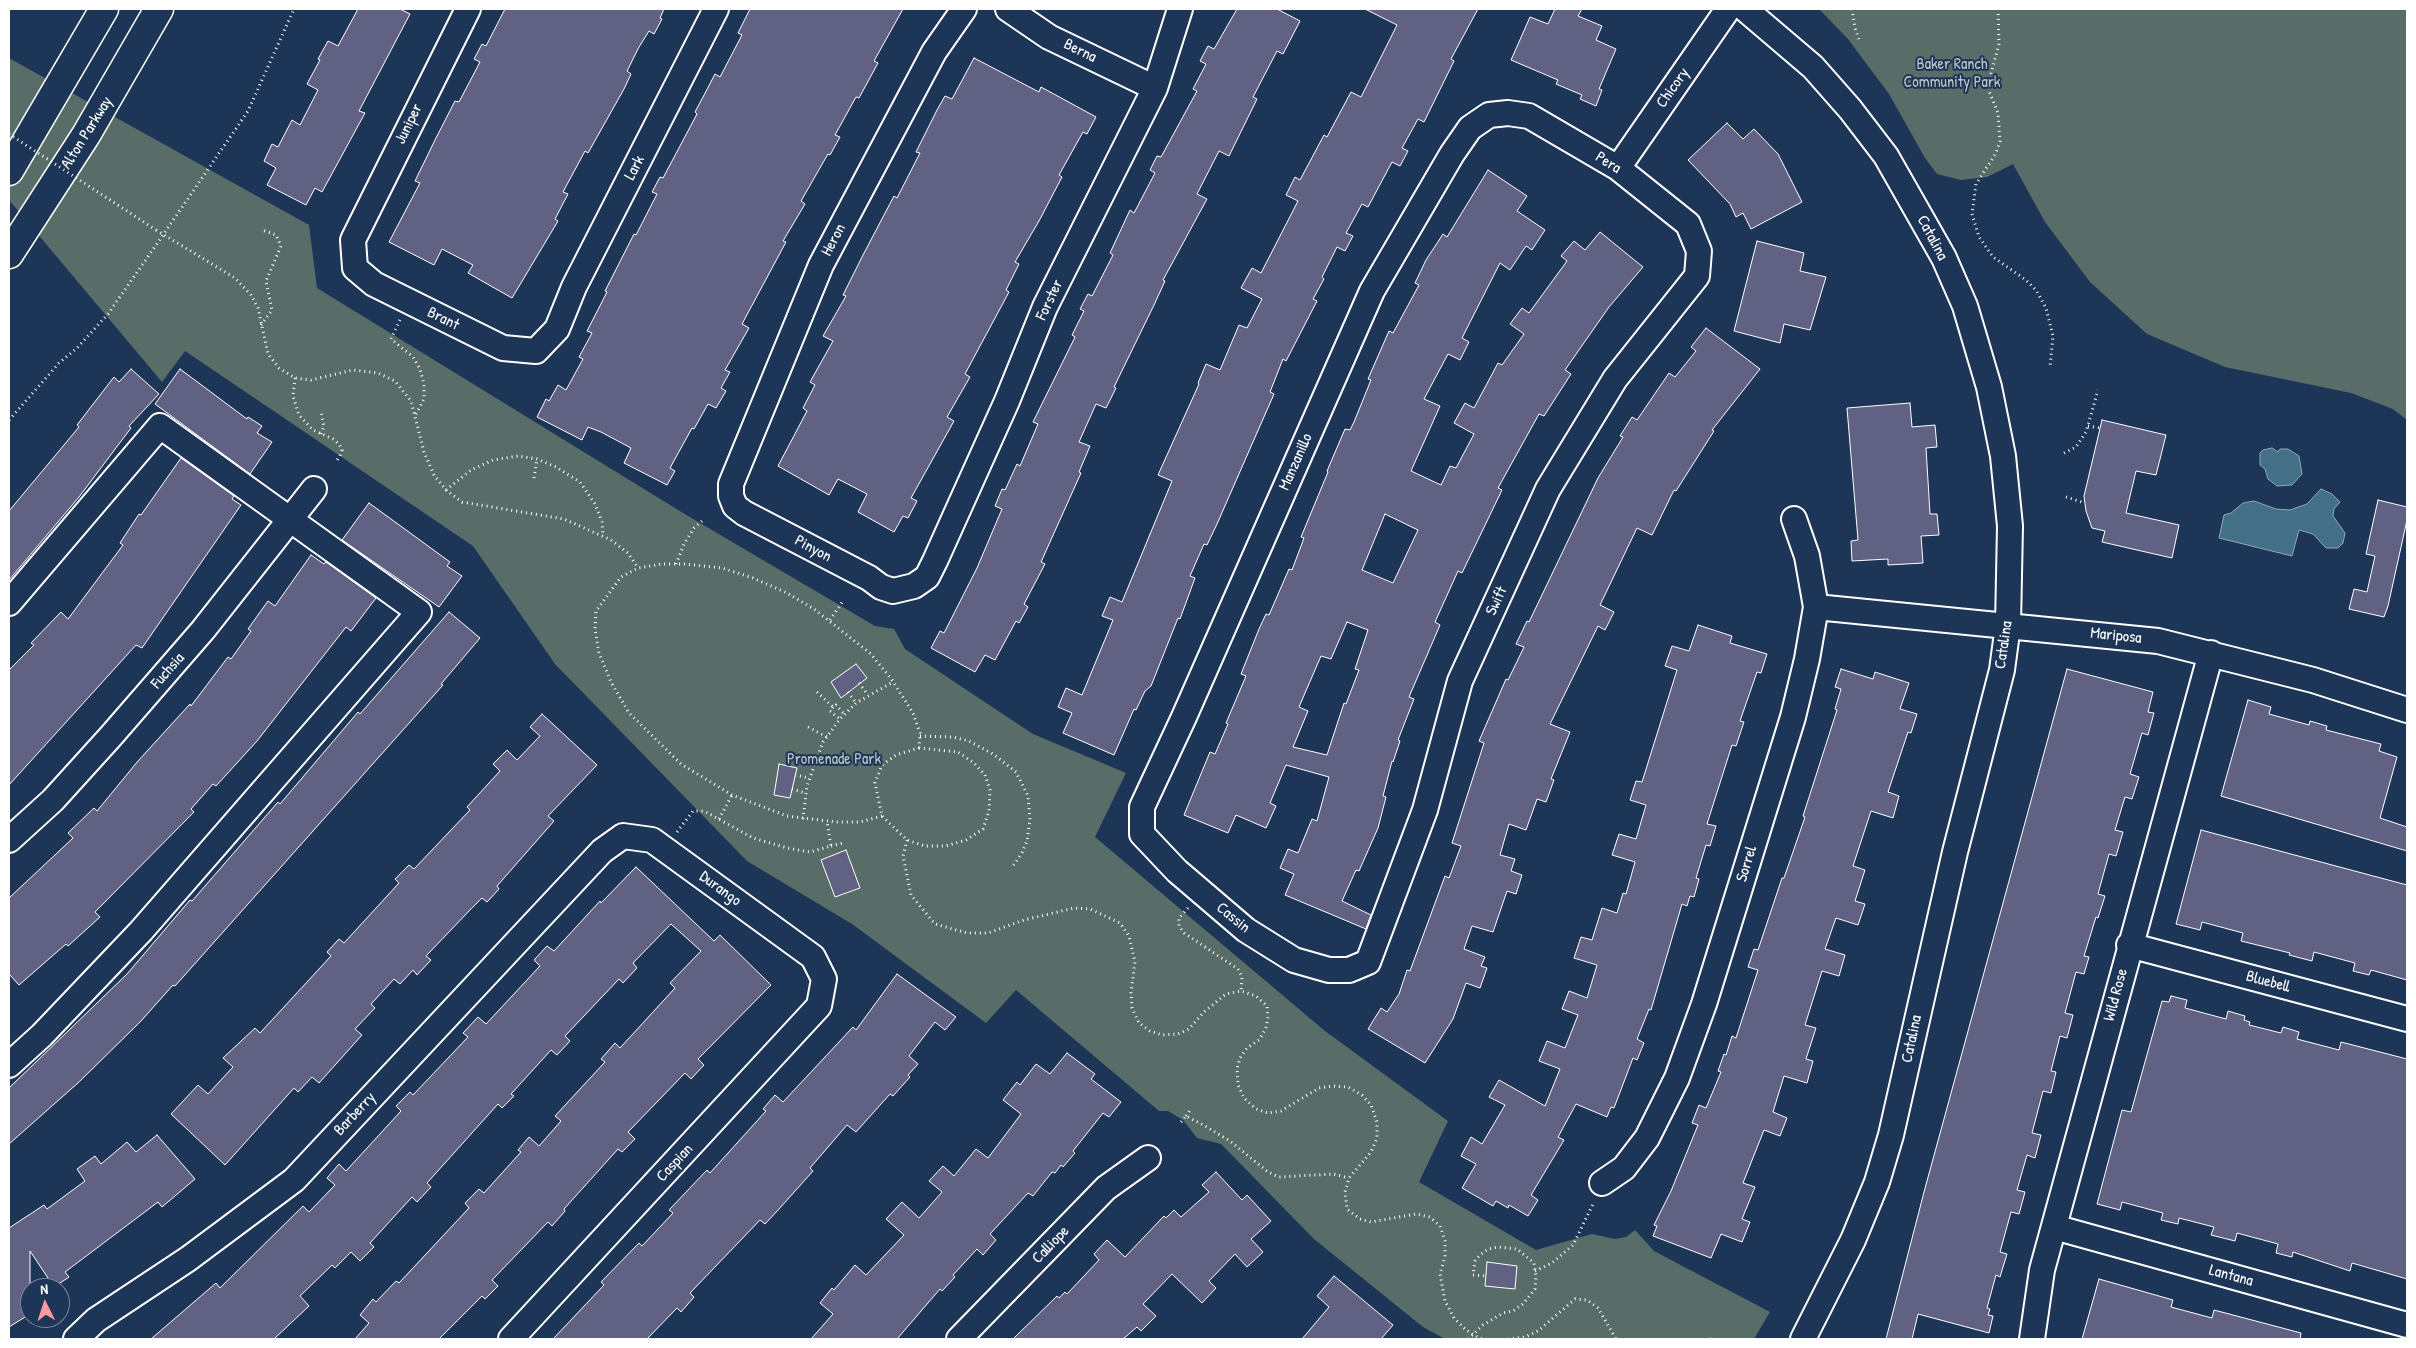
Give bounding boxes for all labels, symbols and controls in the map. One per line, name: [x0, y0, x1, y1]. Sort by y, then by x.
street label: Berna: [1060, 35, 1100, 67]
park label: Baker Ranch Community Park: [1904, 55, 2000, 93]
street label: Chicory: [1652, 64, 1694, 112]
street label: Alton Parkway: [57, 93, 117, 173]
street label: Juniper: [391, 101, 427, 147]
street label: Pera: [1592, 148, 1624, 178]
street label: Lark: [621, 152, 649, 184]
street label: Catalina: [1912, 212, 1952, 264]
street label: Heron: [818, 221, 850, 259]
street label: Forster: [1032, 277, 1068, 323]
street label: Brant: [424, 303, 462, 335]
street label: Manzanillo: [1275, 431, 1317, 493]
street label: Pinyon: [791, 531, 835, 567]
street label: Swift: [1482, 584, 1512, 618]
street label: Catalina: [1991, 620, 2017, 670]
street label: Mariposa: [2090, 624, 2142, 648]
street label: Fuchsia: [147, 649, 189, 693]
park label: Promenade Park: [787, 750, 881, 770]
street label: Sorrel: [1732, 844, 1762, 884]
street label: Durango: [695, 867, 745, 911]
street label: Cassin: [1212, 899, 1254, 937]
street label: Wild Rose: [2100, 967, 2132, 1023]
street label: Bluebell: [2244, 967, 2292, 997]
street label: Catalina: [1898, 1013, 1926, 1065]
street label: Barberry: [330, 1088, 380, 1140]
street label: Caspian: [653, 1140, 697, 1186]
street label: Calliope: [1028, 1222, 1074, 1268]
street label: Lantana: [2207, 1261, 2255, 1291]
north arrow: [20, 1278, 70, 1328]
text: N: [40, 1279, 48, 1298]

